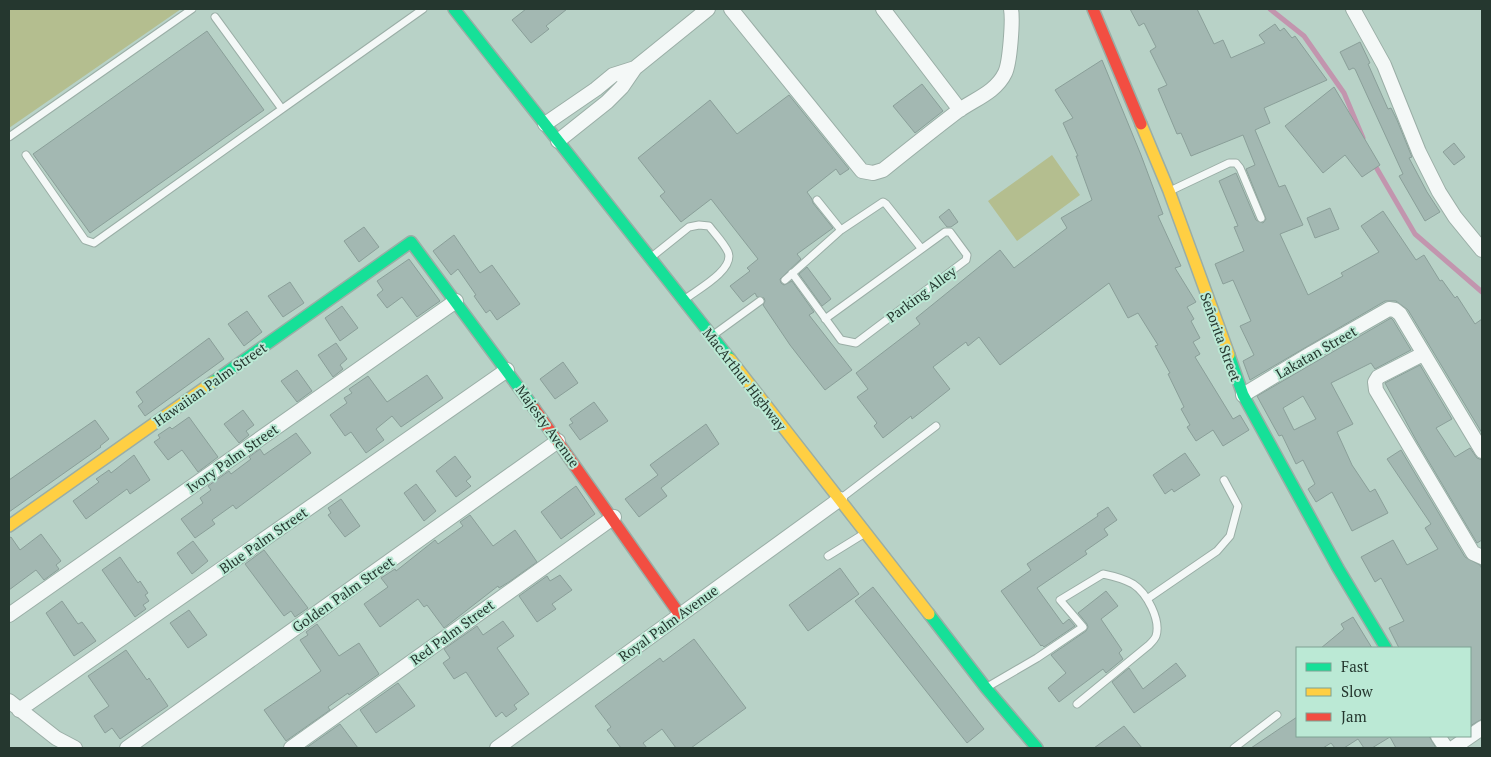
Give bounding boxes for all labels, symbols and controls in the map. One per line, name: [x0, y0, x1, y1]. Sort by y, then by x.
street label: Parking Alley: [882, 261, 961, 327]
street label: Señorita Street: [1196, 290, 1246, 385]
street label: Lakatan Street: [1272, 321, 1361, 383]
street label: MacArthur Highway: [699, 324, 792, 435]
street label: Hawaiian Palm Street: [150, 337, 271, 430]
street label: Majesty Avenue: [512, 381, 584, 471]
street label: Ivory Palm Street: [182, 419, 282, 497]
street label: Blue Palm Street: [215, 502, 312, 578]
street label: Golden Palm Street: [288, 551, 398, 636]
street label: Royal Palm Avenue: [614, 580, 722, 666]
street label: Red Palm Street: [406, 595, 498, 669]
legend: [1296, 647, 1471, 737]
text: Fast: [1341, 656, 1369, 676]
text: Slow: [1341, 681, 1374, 701]
text: Jam: [1341, 706, 1367, 726]

